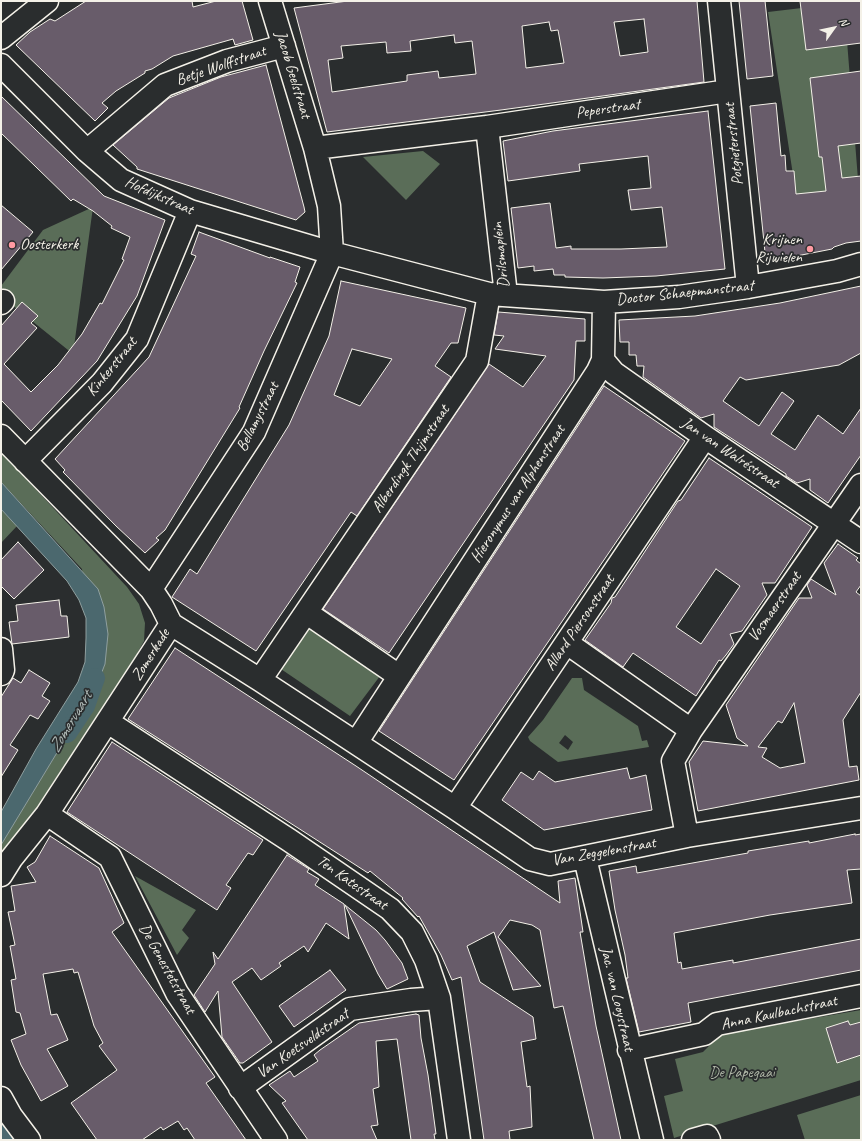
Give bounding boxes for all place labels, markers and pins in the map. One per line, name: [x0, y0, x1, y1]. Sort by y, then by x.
place label: Krijnen Rijwielen: [756, 230, 802, 268]
place label: Oosterkerk: [20, 235, 78, 255]
marker: Oosterkerk: [7, 240, 17, 250]
marker: Krijnen Rijwielen: [805, 244, 815, 254]

